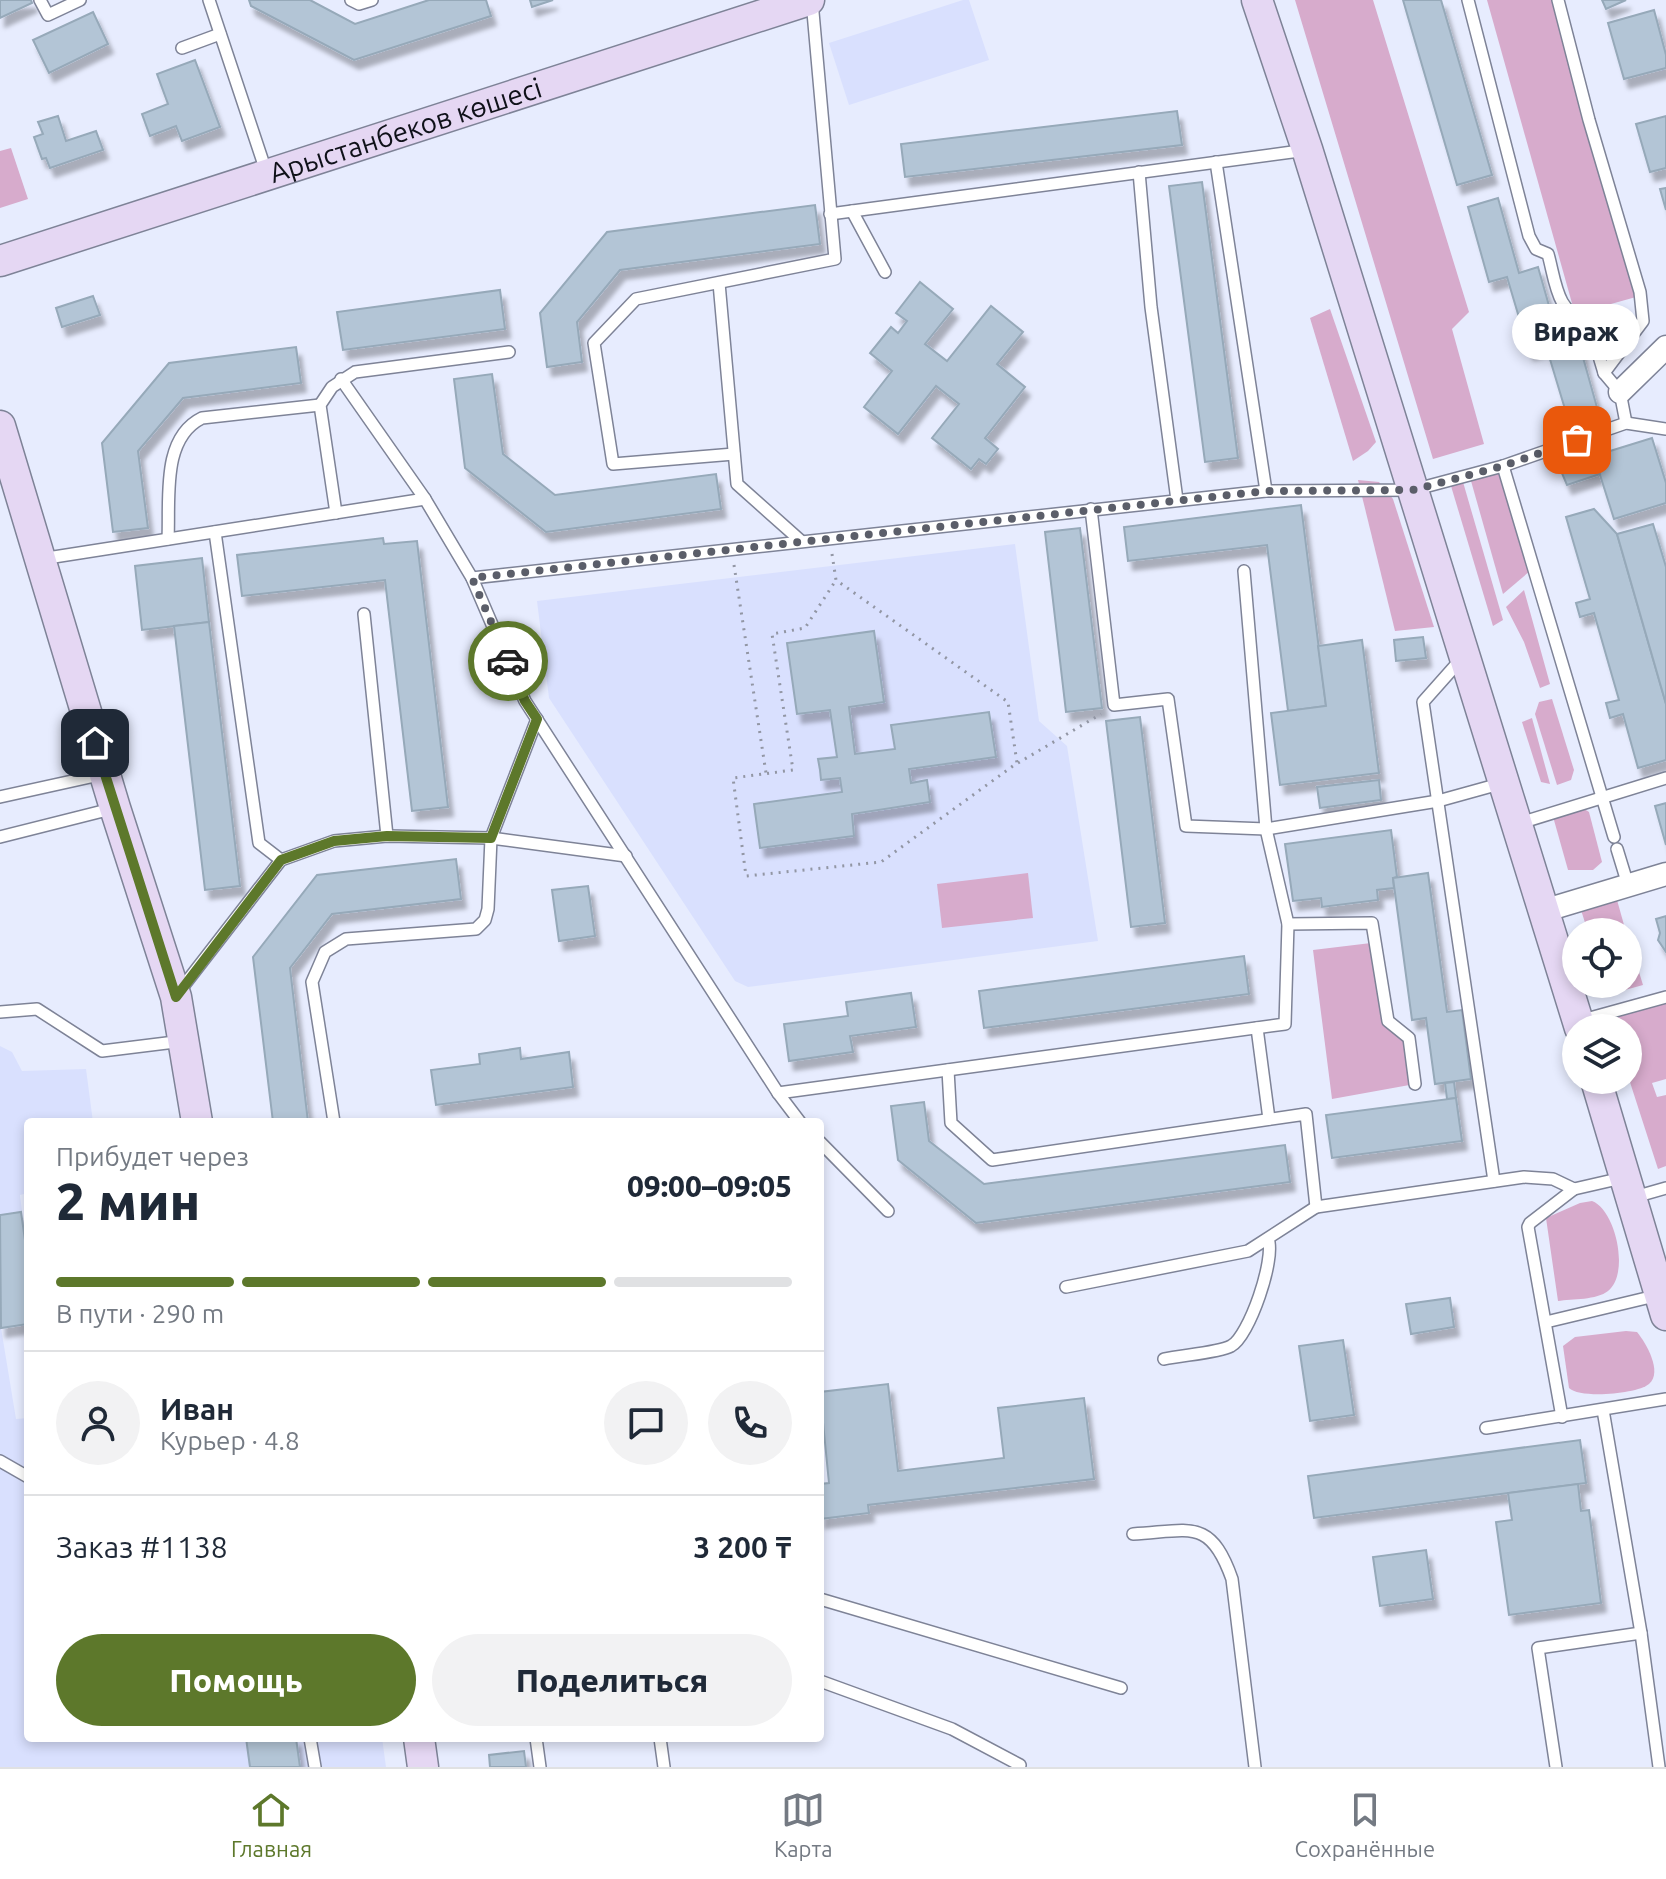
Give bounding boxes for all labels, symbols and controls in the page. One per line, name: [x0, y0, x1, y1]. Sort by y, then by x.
street label: Арыстанбеков көшесі: [265, 71, 545, 188]
callout: Вираж: [1513, 304, 1641, 360]
text: Вираж: [1533, 317, 1619, 346]
pin: [1543, 406, 1611, 474]
icon: bag: [1555, 418, 1599, 462]
courier: [468, 621, 548, 701]
icon: car: [486, 639, 530, 683]
pin: [61, 709, 129, 777]
icon: home: [73, 721, 117, 765]
map controls: [1562, 918, 1642, 1094]
button: locate: [1562, 918, 1642, 998]
button: layers: [1562, 1014, 1642, 1094]
text: Прибудет через: [56, 1142, 249, 1171]
text: 09:00–09:05: [627, 1169, 792, 1203]
text: 2 мин: [56, 1172, 200, 1230]
text: В пути · 290 m: [56, 1299, 224, 1328]
button: person: [56, 1381, 140, 1465]
button: chat: [604, 1381, 688, 1465]
button: phone: [708, 1381, 792, 1465]
text: Иван: [160, 1392, 234, 1426]
text: Курьер · 4.8: [160, 1426, 300, 1455]
text: Заказ #1138: [56, 1530, 228, 1564]
text: 3 200 ₸: [693, 1530, 792, 1564]
button: Помощь: [56, 1634, 416, 1726]
button: Поделиться: [432, 1634, 792, 1726]
tab: Главная: [231, 1788, 312, 1861]
tab: Карта: [774, 1788, 833, 1861]
tab: Сохранённые: [1294, 1788, 1435, 1861]

